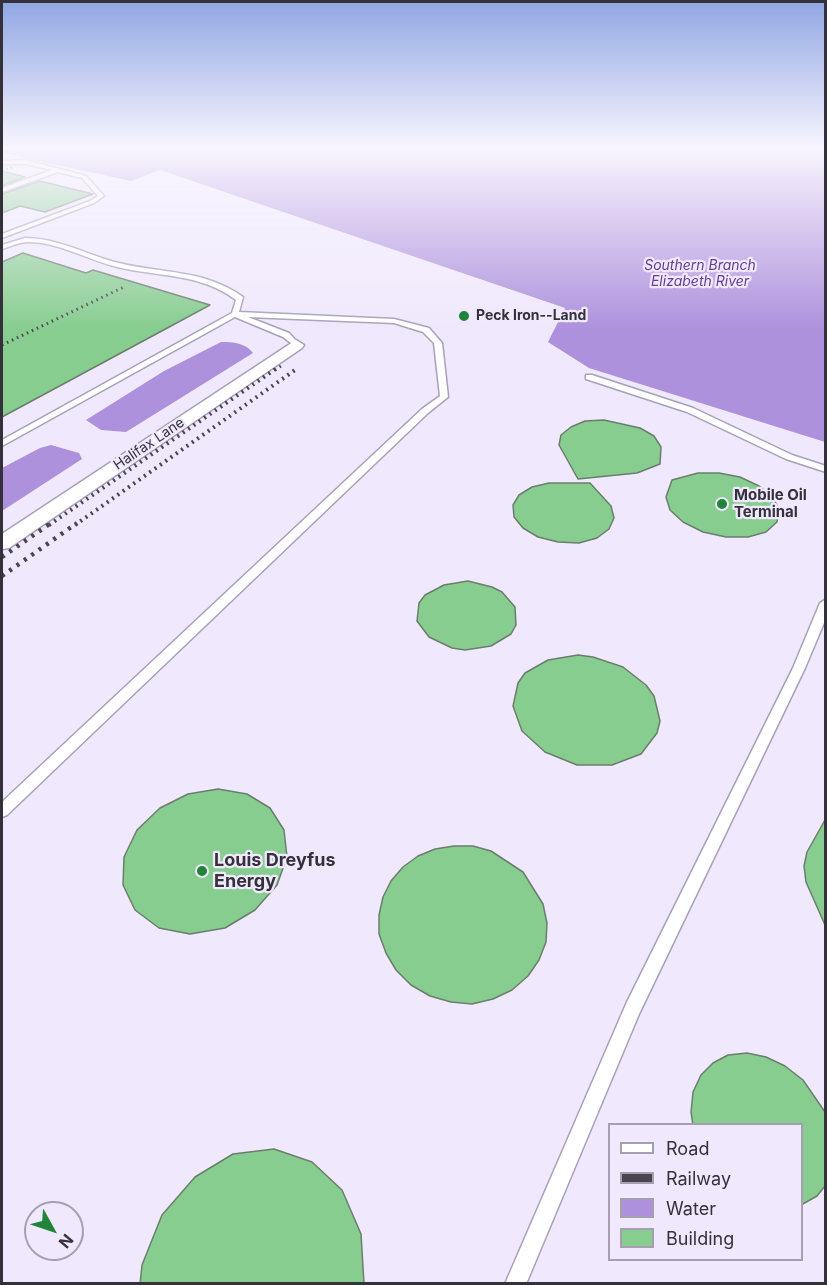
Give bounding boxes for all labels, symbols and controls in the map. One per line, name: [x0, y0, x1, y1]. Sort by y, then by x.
water label: Southern Branch Elizabeth River: [644, 258, 756, 290]
place label: Peck Iron--Land: [476, 308, 586, 324]
marker: Peck Iron--Land: [457, 309, 471, 323]
street label: Halifax Lane: [110, 414, 188, 474]
place label: Mobile Oil Terminal: [734, 486, 807, 521]
marker: Mobile Oil Terminal: [715, 497, 729, 511]
place label: Louis Dreyfus Energy: [214, 850, 335, 892]
marker: Louis Dreyfus Energy: [195, 864, 209, 878]
legend: [608, 1123, 803, 1261]
text: Road: [666, 1138, 709, 1159]
text: Railway: [666, 1168, 731, 1189]
text: Water: [666, 1198, 716, 1219]
north arrow: [24, 1201, 84, 1261]
text: Building: [666, 1228, 734, 1249]
text: N: [55, 1230, 78, 1252]

